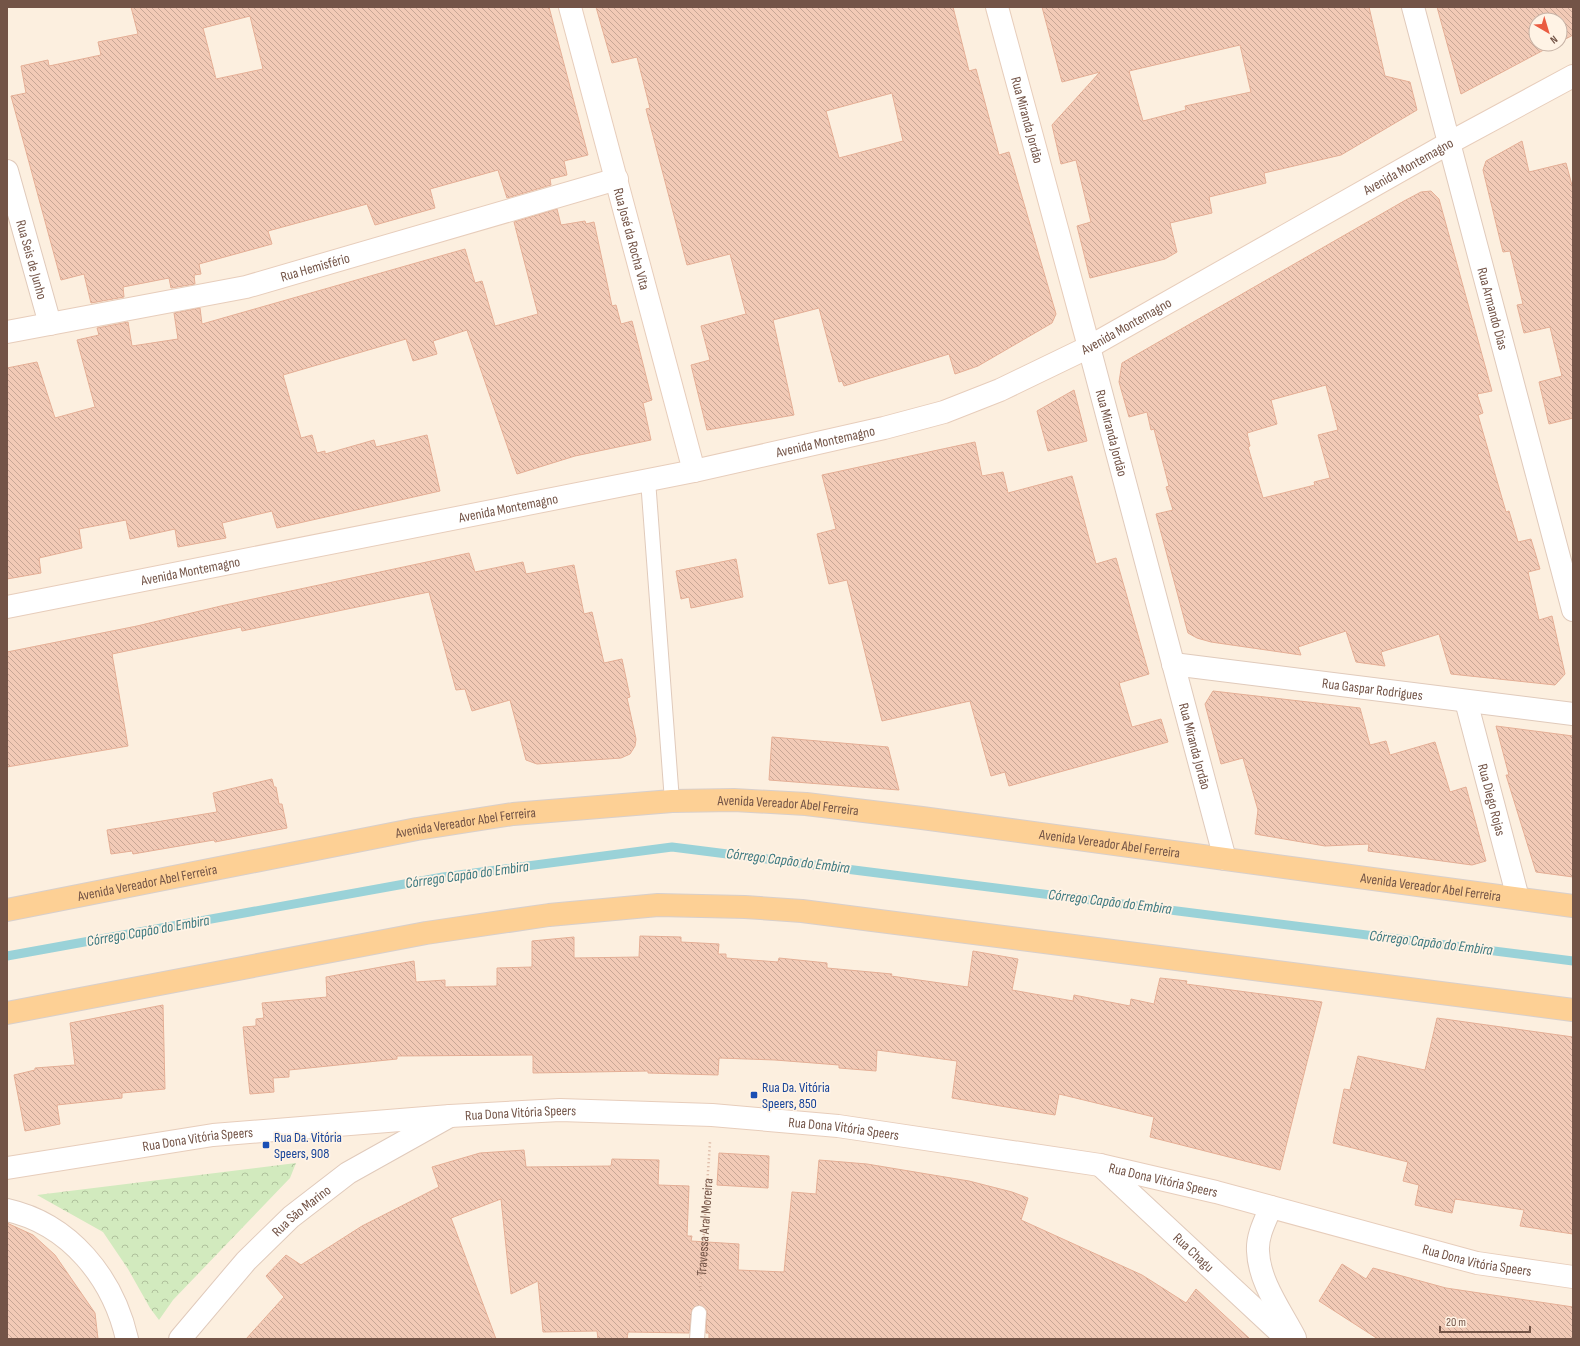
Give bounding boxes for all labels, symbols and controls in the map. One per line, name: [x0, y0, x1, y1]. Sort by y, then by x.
north arrow: [1528, 12, 1568, 52]
text: N: [1547, 33, 1560, 46]
street label: Rua Miranda Jordão: [1008, 75, 1047, 165]
street label: Avenida Montemagno: [1359, 134, 1456, 199]
street label: Rua José da Rocha Vita: [610, 186, 654, 292]
street label: Rua Seis de Junho: [13, 218, 51, 301]
street label: Rua Hemisfério: [278, 249, 352, 285]
street label: Rua Armando Dias: [1474, 266, 1512, 352]
street label: Avenida Montemagno: [1078, 294, 1174, 358]
street label: Rua Miranda Jordão: [1092, 388, 1132, 478]
street label: Avenida Montemagno: [773, 422, 877, 461]
street label: Avenida Montemagno: [456, 490, 559, 526]
street label: Avenida Montemagno: [138, 553, 242, 589]
street label: Rua Gaspar Rodrigues: [1321, 674, 1424, 704]
street label: Rua Miranda Jordão: [1175, 701, 1215, 792]
street label: Rua Diego Rojas: [1474, 762, 1510, 837]
street label: Avenida Vereador Abel Ferreira: [716, 791, 860, 819]
street label: Avenida Vereador Abel Ferreira: [393, 804, 536, 842]
street label: Avenida Vereador Abel Ferreira: [1037, 825, 1181, 861]
water label: Córrego Capão do Embira: [725, 844, 851, 878]
water label: Córrego Capão do Embira: [404, 857, 530, 893]
street label: Avenida Vereador Abel Ferreira: [75, 860, 218, 905]
street label: Avenida Vereador Abel Ferreira: [1358, 869, 1502, 905]
water label: Córrego Capão do Embira: [1047, 885, 1173, 919]
water label: Córrego Capão do Embira: [85, 911, 211, 951]
water label: Córrego Capão do Embira: [1368, 926, 1494, 960]
place label: Rua Da. Vitória Speers, 850: [762, 1079, 830, 1112]
marker: Rua Da. Vitória Speers, 850: [749, 1090, 759, 1100]
street label: Rua Dona Vitória Speers: [464, 1101, 576, 1124]
street label: Rua Dona Vitória Speers: [788, 1113, 900, 1143]
street label: Rua Dona Vitória Speers: [141, 1123, 254, 1155]
place label: Rua Da. Vitória Speers, 908: [274, 1129, 342, 1162]
marker: Rua Da. Vitória Speers, 908: [261, 1140, 271, 1150]
street label: Rua Dona Vitória Speers: [1107, 1159, 1219, 1201]
street label: Travessa Aral Moreira: [693, 1178, 716, 1277]
street label: Rua São Marino: [268, 1181, 334, 1240]
street label: Rua Chagu: [1170, 1229, 1218, 1275]
street label: Rua Dona Vitória Speers: [1420, 1240, 1533, 1279]
scale bar: [1440, 1308, 1530, 1334]
text: 20 m: [1446, 1315, 1466, 1330]

